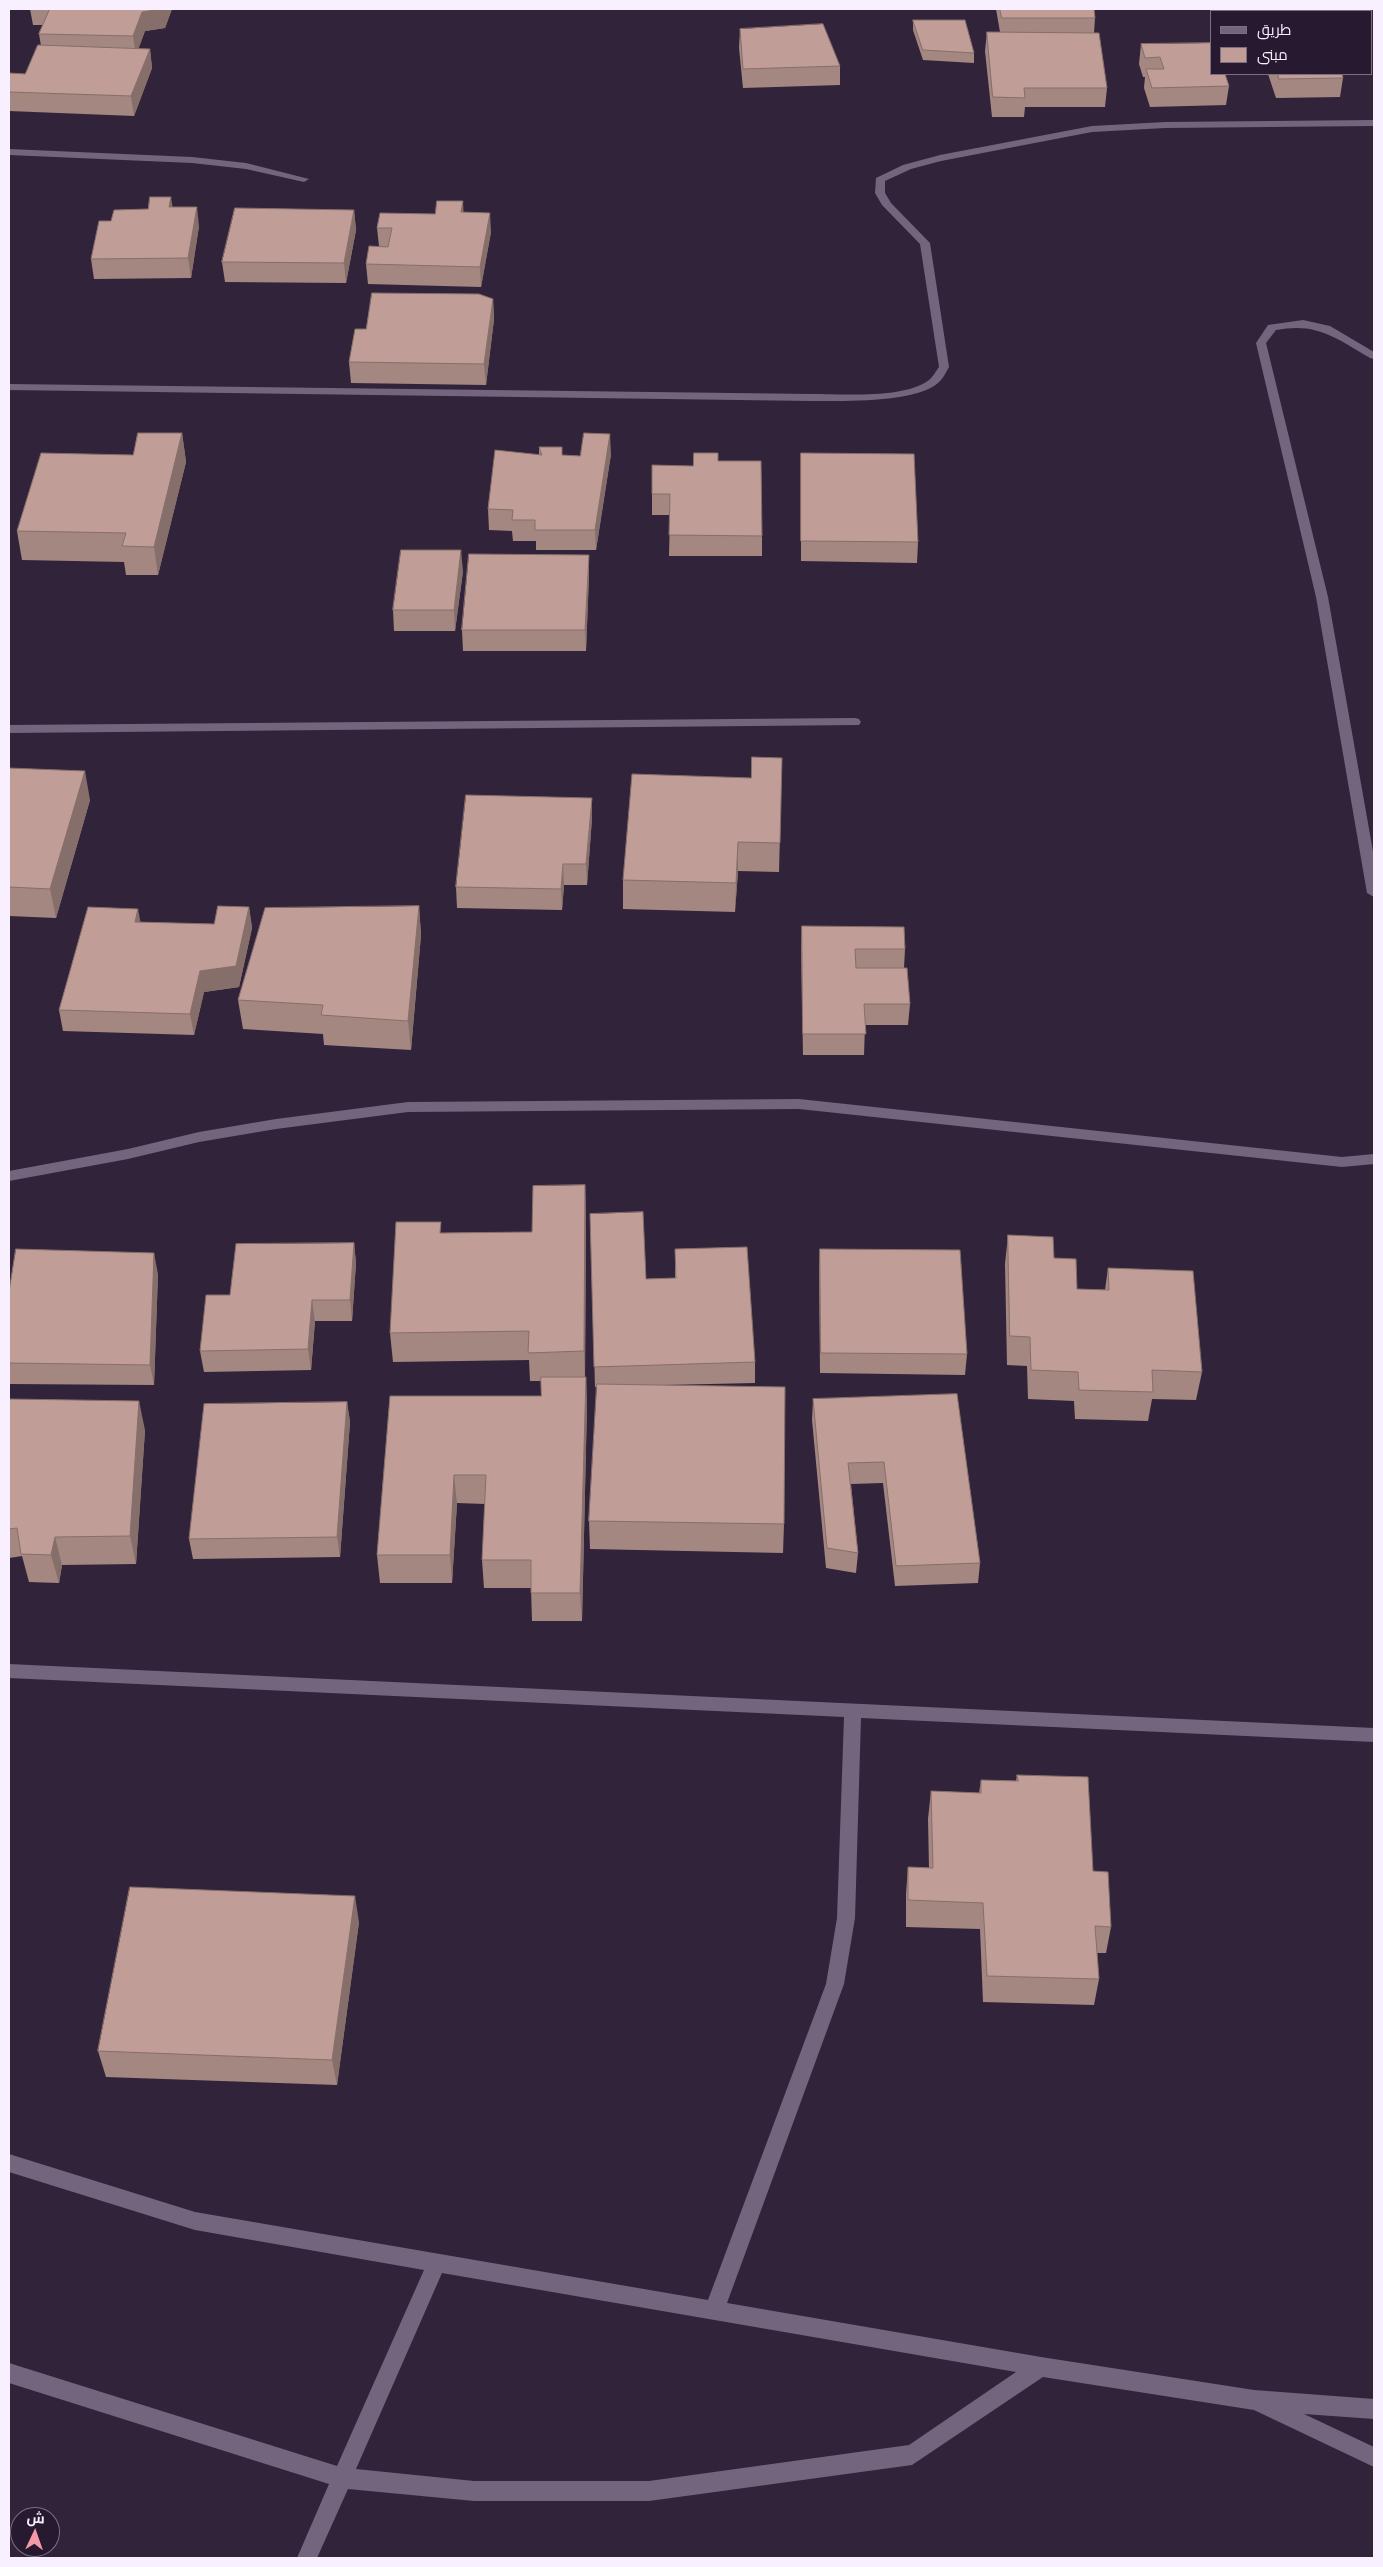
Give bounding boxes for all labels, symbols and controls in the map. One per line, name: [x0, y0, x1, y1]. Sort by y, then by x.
legend: [1210, 10, 1373, 75]
text: طريق: [1257, 19, 1291, 40]
text: مبنى: [1257, 44, 1288, 65]
north arrow: [10, 2507, 60, 2557]
text: ش: [26, 2508, 45, 2528]

